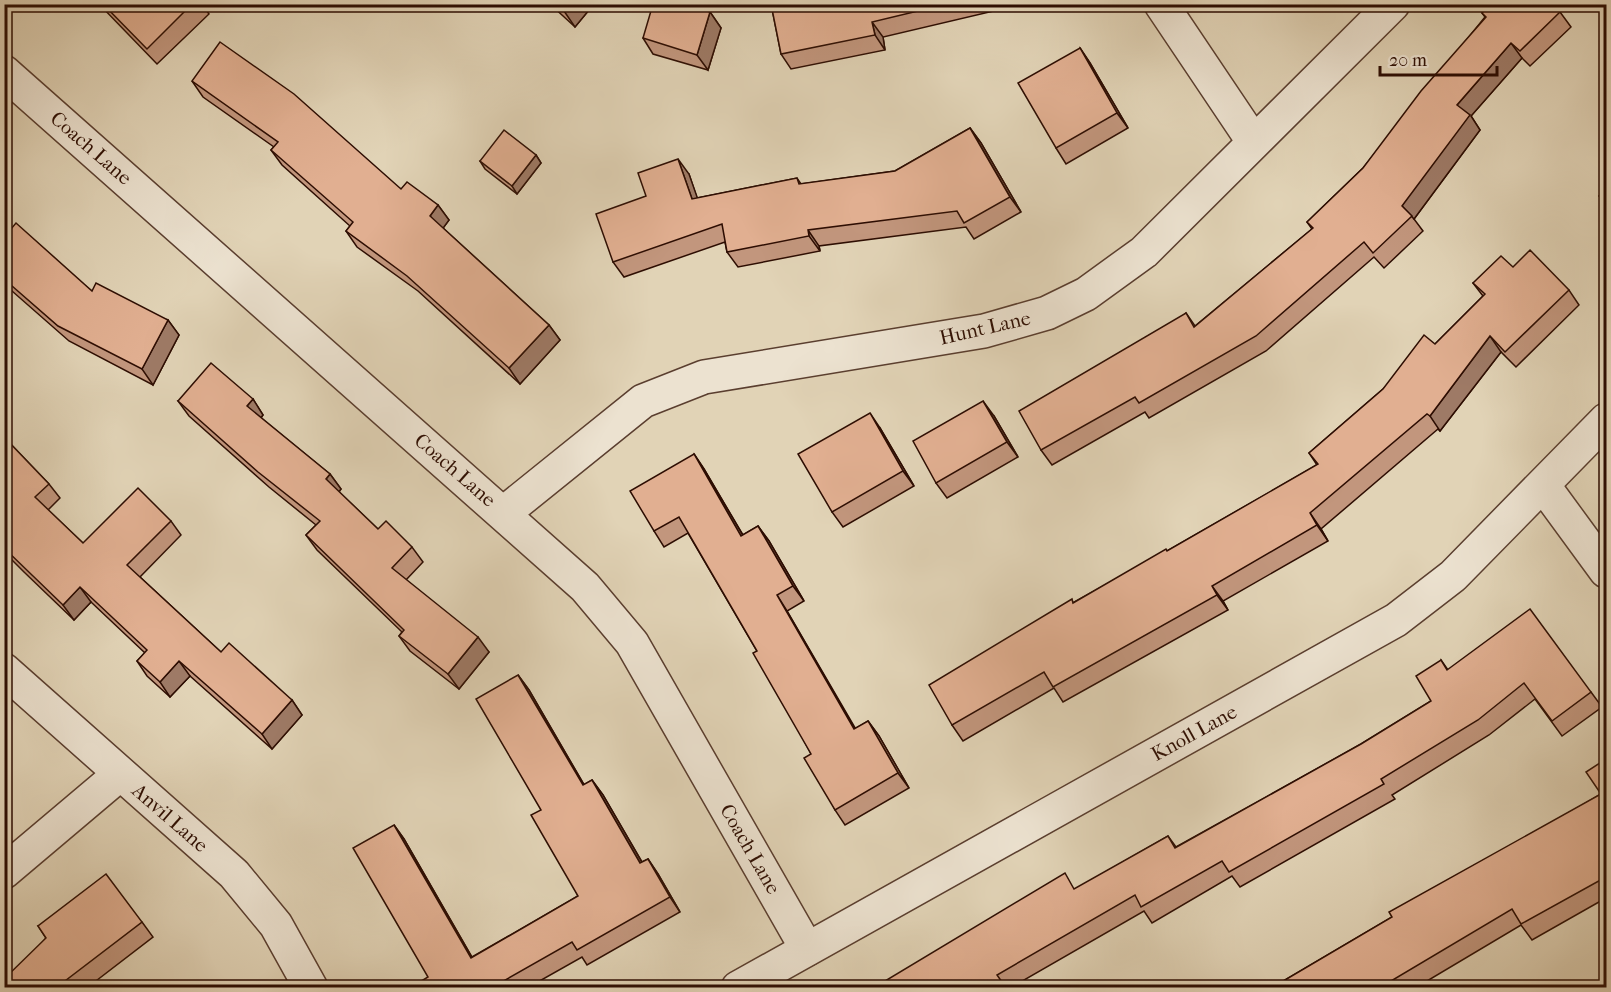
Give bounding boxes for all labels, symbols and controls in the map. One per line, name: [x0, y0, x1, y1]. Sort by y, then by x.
scale bar: [1380, 39, 1497, 77]
text: 20 m: [1389, 50, 1427, 71]
street label: Coach Lane: [46, 107, 136, 190]
street label: Hunt Lane: [937, 306, 1033, 350]
street label: Coach Lane: [410, 429, 500, 512]
street label: Knoll Lane: [1147, 700, 1241, 766]
street label: Anvil Lane: [127, 778, 213, 857]
street label: Coach Lane: [715, 800, 785, 898]

